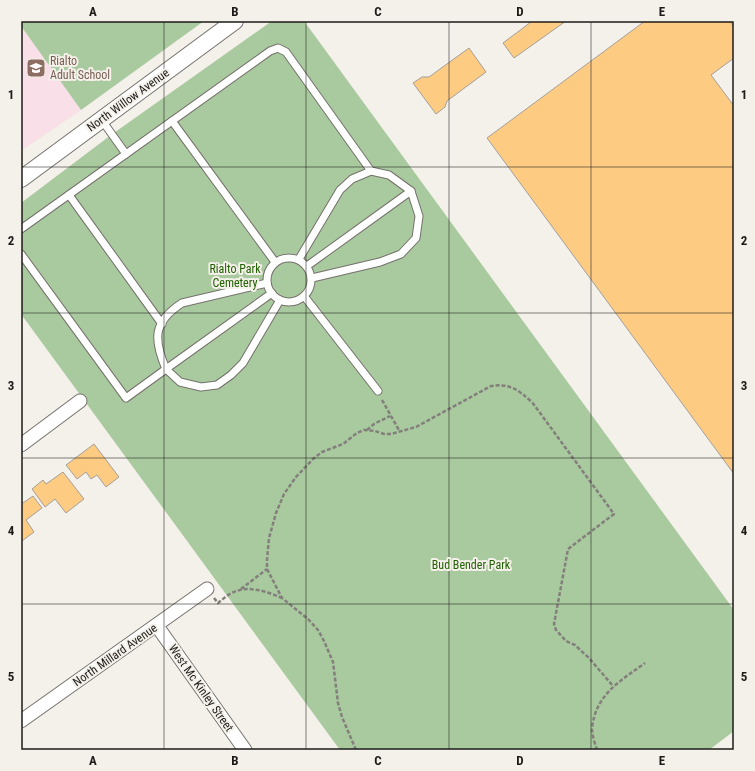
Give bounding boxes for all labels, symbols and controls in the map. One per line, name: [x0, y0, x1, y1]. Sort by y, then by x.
text: A: [89, 4, 97, 19]
text: B: [231, 4, 239, 19]
text: C: [374, 4, 382, 19]
text: D: [516, 4, 524, 19]
text: E: [659, 4, 666, 19]
place label: Rialto Adult School: [50, 54, 110, 82]
school or university icon: Rialto Adult School: [25, 57, 47, 79]
street label: North Willow Avenue: [84, 65, 172, 134]
text: 1: [8, 87, 14, 102]
text: 1: [741, 87, 747, 102]
text: 2: [8, 233, 15, 248]
text: 2: [741, 233, 748, 248]
park label: Rialto Park Cemetery: [209, 262, 261, 290]
text: 3: [8, 378, 14, 393]
text: 3: [741, 378, 747, 393]
text: 4: [8, 523, 15, 538]
text: 4: [741, 523, 748, 538]
park label: Bud Bender Park: [432, 558, 511, 572]
street label: North Millard Avenue: [70, 621, 160, 689]
street label: West Mc Kinley Street: [166, 642, 237, 735]
text: 5: [8, 669, 15, 684]
text: 5: [741, 669, 748, 684]
text: A: [89, 753, 97, 768]
text: B: [231, 753, 239, 768]
text: C: [374, 753, 382, 768]
text: D: [516, 753, 524, 768]
text: E: [659, 753, 666, 768]

